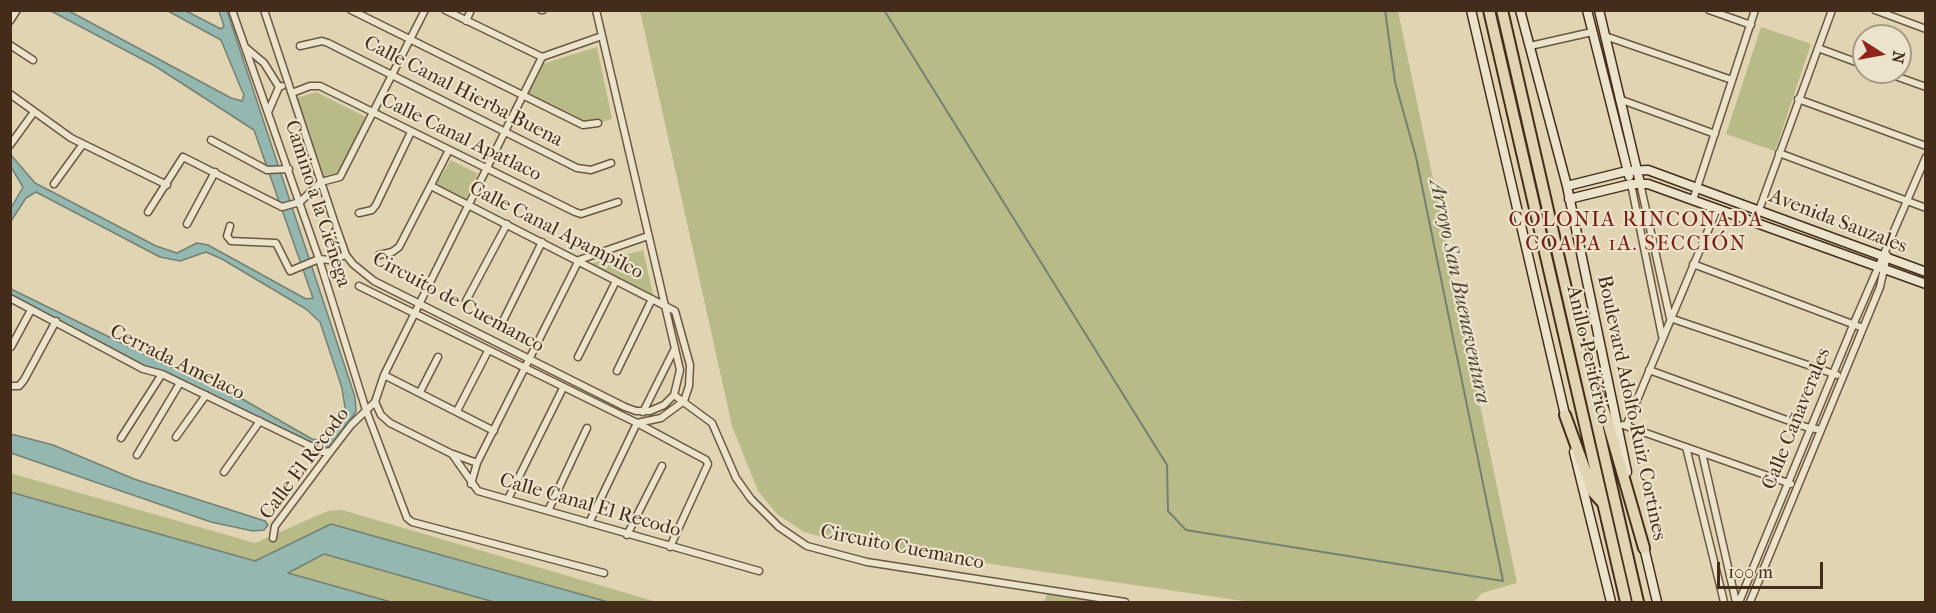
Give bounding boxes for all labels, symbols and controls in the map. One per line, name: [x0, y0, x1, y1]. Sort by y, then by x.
north arrow: [1852, 24, 1912, 84]
street label: Calle Canal Hierba Buena: [359, 31, 567, 153]
text: N: [1888, 49, 1909, 65]
street label: Calle Canal Apatlaco: [377, 89, 545, 187]
street label: Camino a la Ciénega: [279, 117, 355, 291]
street label: Calle Canal Apampilco: [465, 177, 647, 285]
water label: Arroyo San Buenaventura: [1423, 178, 1495, 406]
street label: Avenida Sauzales: [1766, 185, 1910, 259]
district label: COLONIA RINCONADA COAPA 1A. SECCIÓN: [1508, 208, 1764, 258]
street label: Circuito de Cuemanco: [368, 248, 548, 358]
street label: Boulevard Adolfo Ruiz Cortines: [1591, 273, 1671, 543]
street label: Anillo Periférico: [1560, 284, 1616, 426]
street label: Cerrada Amelaco: [106, 320, 248, 406]
street label: Calle Cañaverales: [1758, 345, 1836, 493]
street label: Calle El Recodo: [255, 403, 355, 525]
street label: Calle Canal El Recodo: [497, 469, 683, 543]
street label: Circuito Cuemanco: [818, 520, 986, 576]
scale bar: [1720, 550, 1826, 588]
text: 100 m: [1728, 562, 1773, 583]

